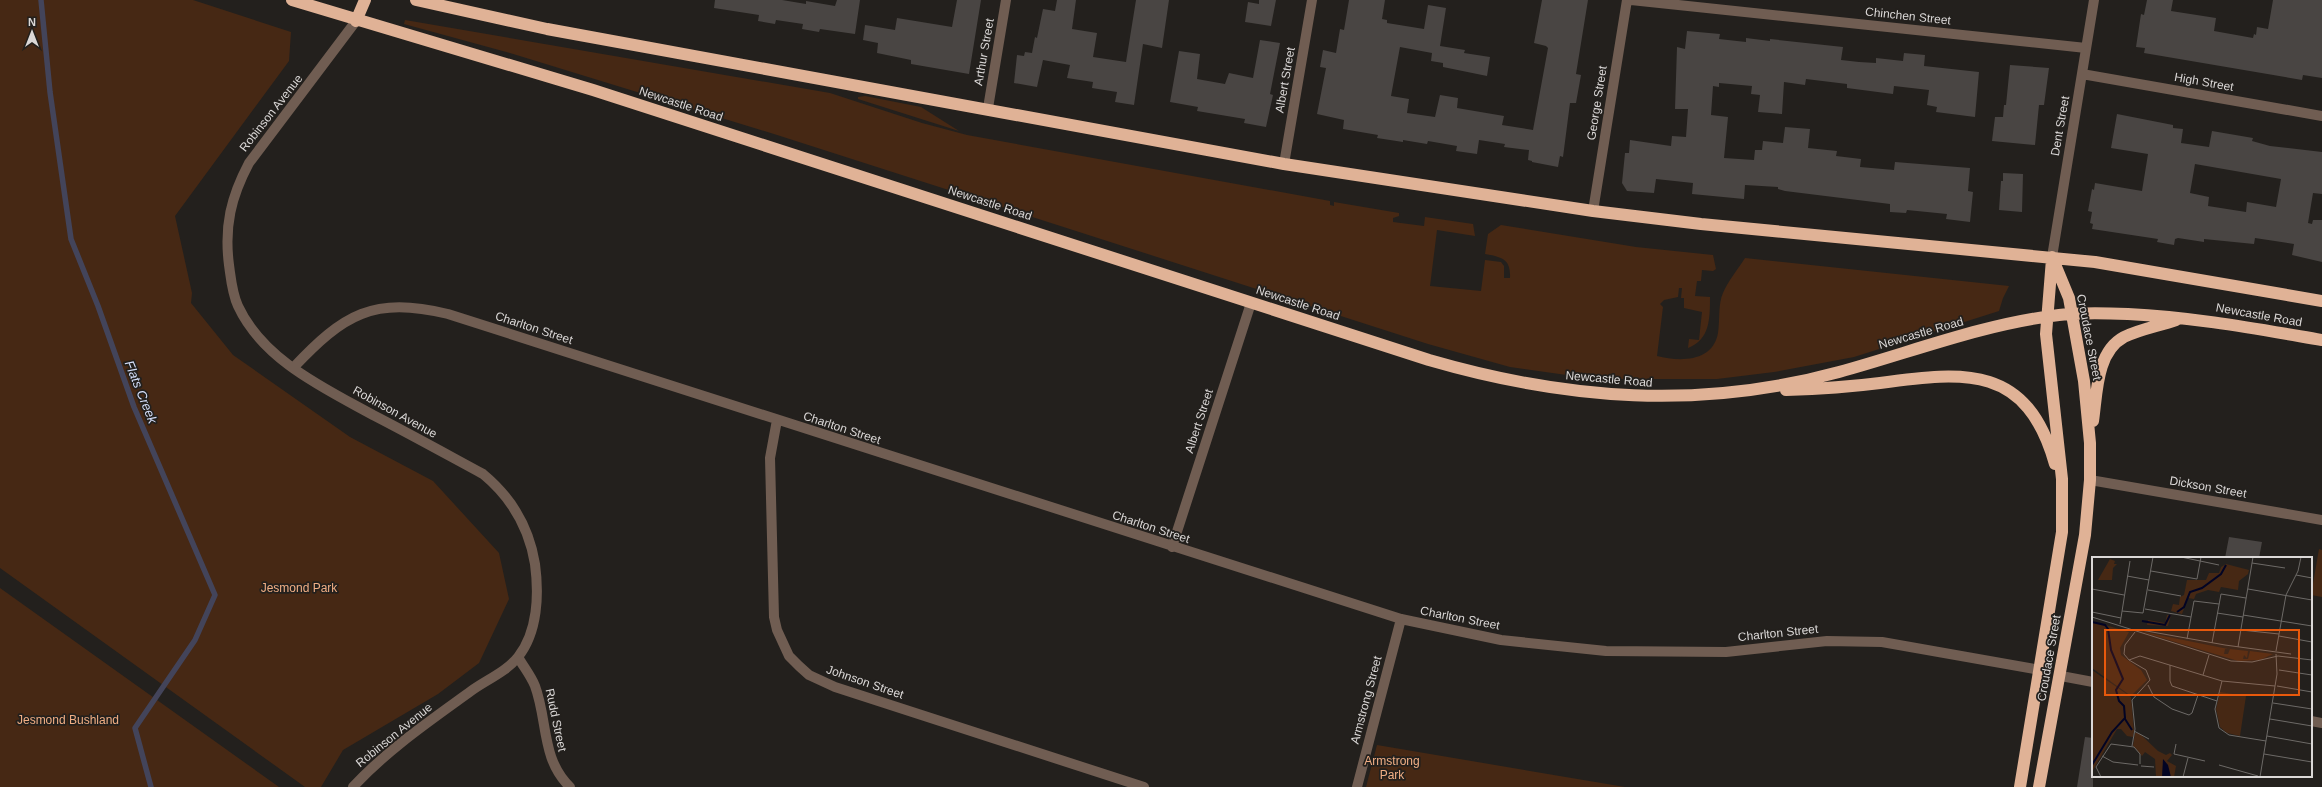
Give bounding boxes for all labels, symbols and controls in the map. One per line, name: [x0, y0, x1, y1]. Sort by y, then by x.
street label: Chinchen Street: [1864, 5, 1952, 28]
north arrow: [12, 12, 52, 52]
text: N: [28, 16, 36, 28]
street label: Arthur Street: [971, 17, 997, 87]
street label: Albert Street: [1272, 45, 1298, 114]
street label: George Street: [1584, 64, 1610, 141]
street label: High Street: [2173, 70, 2235, 94]
street label: Robinson Avenue: [237, 71, 306, 154]
street label: Newcastle Road: [637, 84, 725, 124]
street label: Dent Street: [2048, 94, 2072, 157]
street label: Newcastle Road: [946, 183, 1034, 223]
street label: Newcastle Road: [1254, 283, 1342, 323]
street label: Croudace Street: [2074, 293, 2104, 382]
street label: Newcastle Road: [2215, 301, 2303, 329]
street label: Charlton Street: [493, 309, 575, 347]
street label: Newcastle Road: [1877, 314, 1965, 352]
water label: Flats Creek: [122, 358, 161, 427]
street label: Newcastle Road: [1565, 368, 1653, 390]
street label: Robinson Avenue: [351, 383, 440, 441]
street label: Albert Street: [1182, 386, 1216, 455]
street label: Charlton Street: [801, 409, 883, 447]
street label: Dickson Street: [2168, 473, 2248, 501]
street label: Charlton Street: [1110, 508, 1192, 546]
inset map: [2092, 557, 2312, 777]
park label: Jesmond Park: [261, 581, 338, 595]
street label: Charlton Street: [1419, 603, 1502, 633]
street label: Croudace Street: [2035, 613, 2064, 702]
street label: Charlton Street: [1737, 622, 1820, 644]
street label: Armstrong Street: [1348, 654, 1385, 746]
street label: Johnson Street: [825, 662, 906, 702]
street label: Rudd Street: [542, 687, 570, 753]
street label: Robinson Avenue: [353, 700, 435, 770]
park label: Jesmond Bushland: [17, 713, 119, 727]
park label: Armstrong Park: [1364, 754, 1420, 782]

